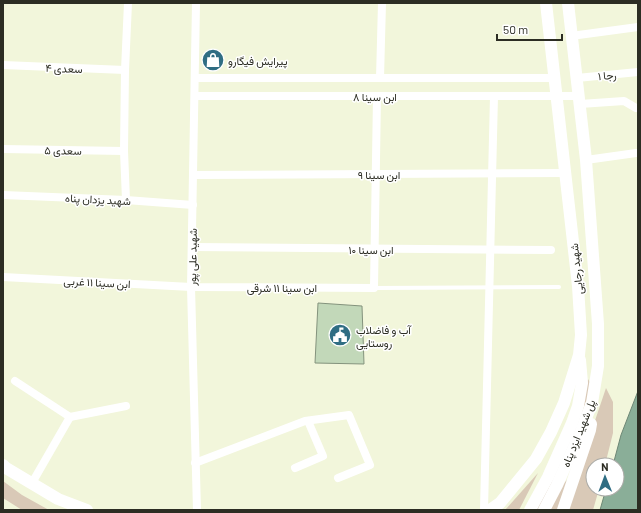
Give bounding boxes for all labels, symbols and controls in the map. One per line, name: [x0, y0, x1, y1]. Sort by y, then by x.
scale bar: [497, 16, 562, 42]
text: 50 m: [503, 22, 528, 36]
shop icon: پیرایش فیگارو: [200, 47, 226, 73]
place label: پیرایش فیگارو: [228, 54, 288, 69]
street label: سعدی ۴: [45, 61, 83, 76]
street label: رجا ۱: [597, 68, 617, 83]
street label: ابن سینا ۸: [353, 90, 397, 104]
street label: سعدی ۵: [44, 143, 82, 158]
street label: ابن سینا ۹: [358, 168, 400, 182]
street label: شهید یزدان پناه: [65, 191, 132, 209]
street label: شهید علی پور: [185, 228, 201, 287]
street label: شهید رجایی: [567, 242, 586, 295]
street label: ابن سینا ۱۰: [348, 243, 394, 257]
street label: ابن سینا ۱۱ غربی: [63, 274, 131, 291]
street label: ابن سینا ۱۱ شرقی: [247, 281, 317, 295]
public building icon: آب و فاضلاب روستایی: [327, 322, 353, 348]
place label: آب و فاضلاب روستایی: [356, 323, 412, 350]
street label: پل شهید ایزد پناه: [559, 397, 599, 470]
north arrow: [585, 457, 625, 497]
text: N: [601, 460, 609, 473]

